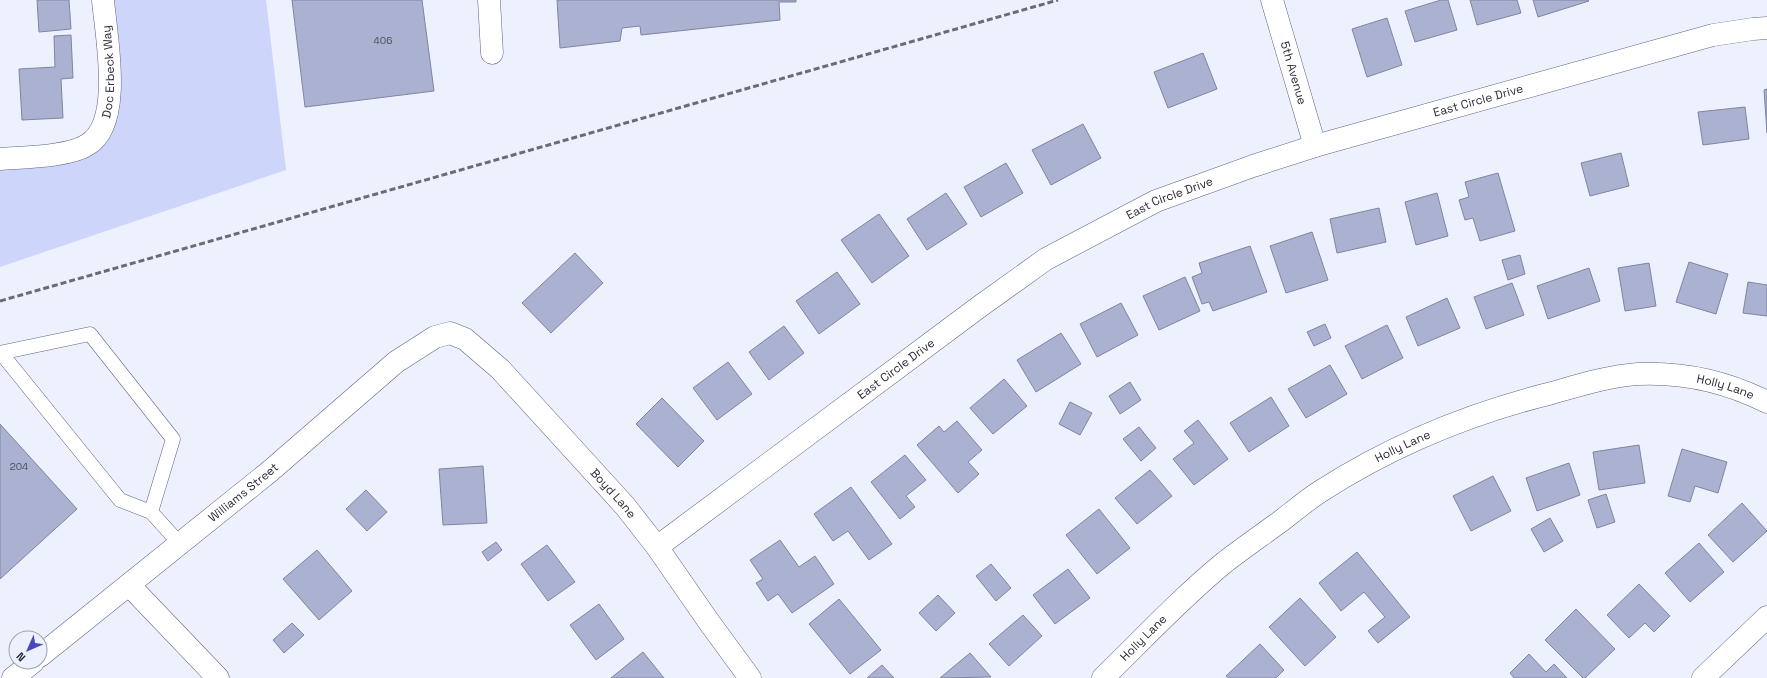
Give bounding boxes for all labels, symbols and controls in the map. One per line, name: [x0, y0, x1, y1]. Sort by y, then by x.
street label: Doc Erbeck Way: [98, 24, 118, 120]
house number: 406: [374, 34, 392, 47]
street label: 5th Avenue: [1277, 39, 1310, 107]
street label: East Circle Drive: [1431, 80, 1525, 121]
street label: East Circle Drive: [1123, 173, 1215, 223]
street label: East Circle Drive: [854, 335, 938, 403]
street label: Holly Lane: [1695, 370, 1757, 403]
street label: Holly Lane: [1372, 426, 1433, 466]
street label: Williams Street: [205, 459, 282, 526]
house number: 204: [10, 460, 28, 473]
street label: Boyd Lane: [587, 465, 640, 521]
street label: Holly Lane: [1117, 611, 1170, 665]
north arrow: [8, 630, 48, 670]
text: N: [13, 650, 28, 665]

